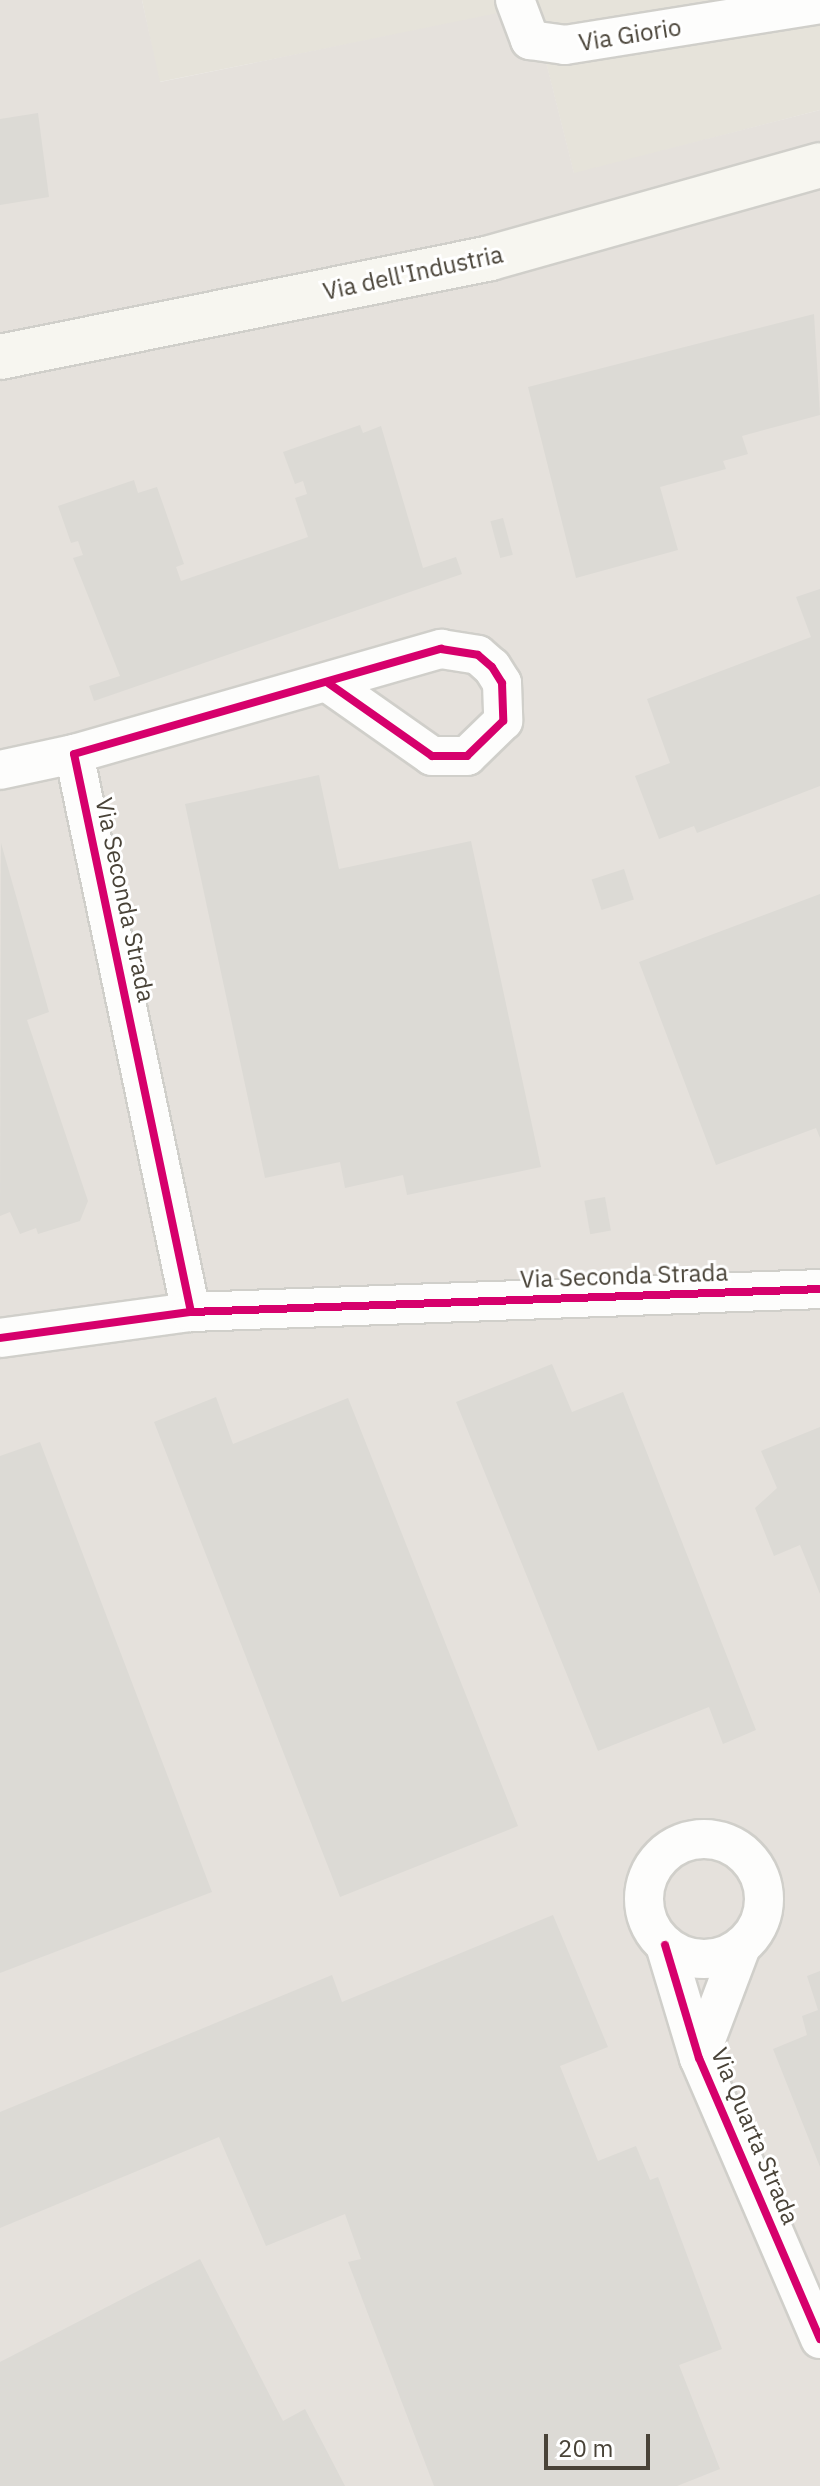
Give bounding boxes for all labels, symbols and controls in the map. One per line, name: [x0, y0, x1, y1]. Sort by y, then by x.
street label: Via Giorio: [577, 13, 683, 57]
street label: Via dell'Industria: [320, 240, 506, 306]
street label: Via Seconda Strada: [89, 795, 161, 1005]
street label: Via Seconda Strada: [519, 1258, 729, 1294]
street label: Via Quarta Strada: [705, 2043, 805, 2229]
scale bar: [548, 2418, 654, 2468]
text: 20 m: [558, 2432, 613, 2464]

